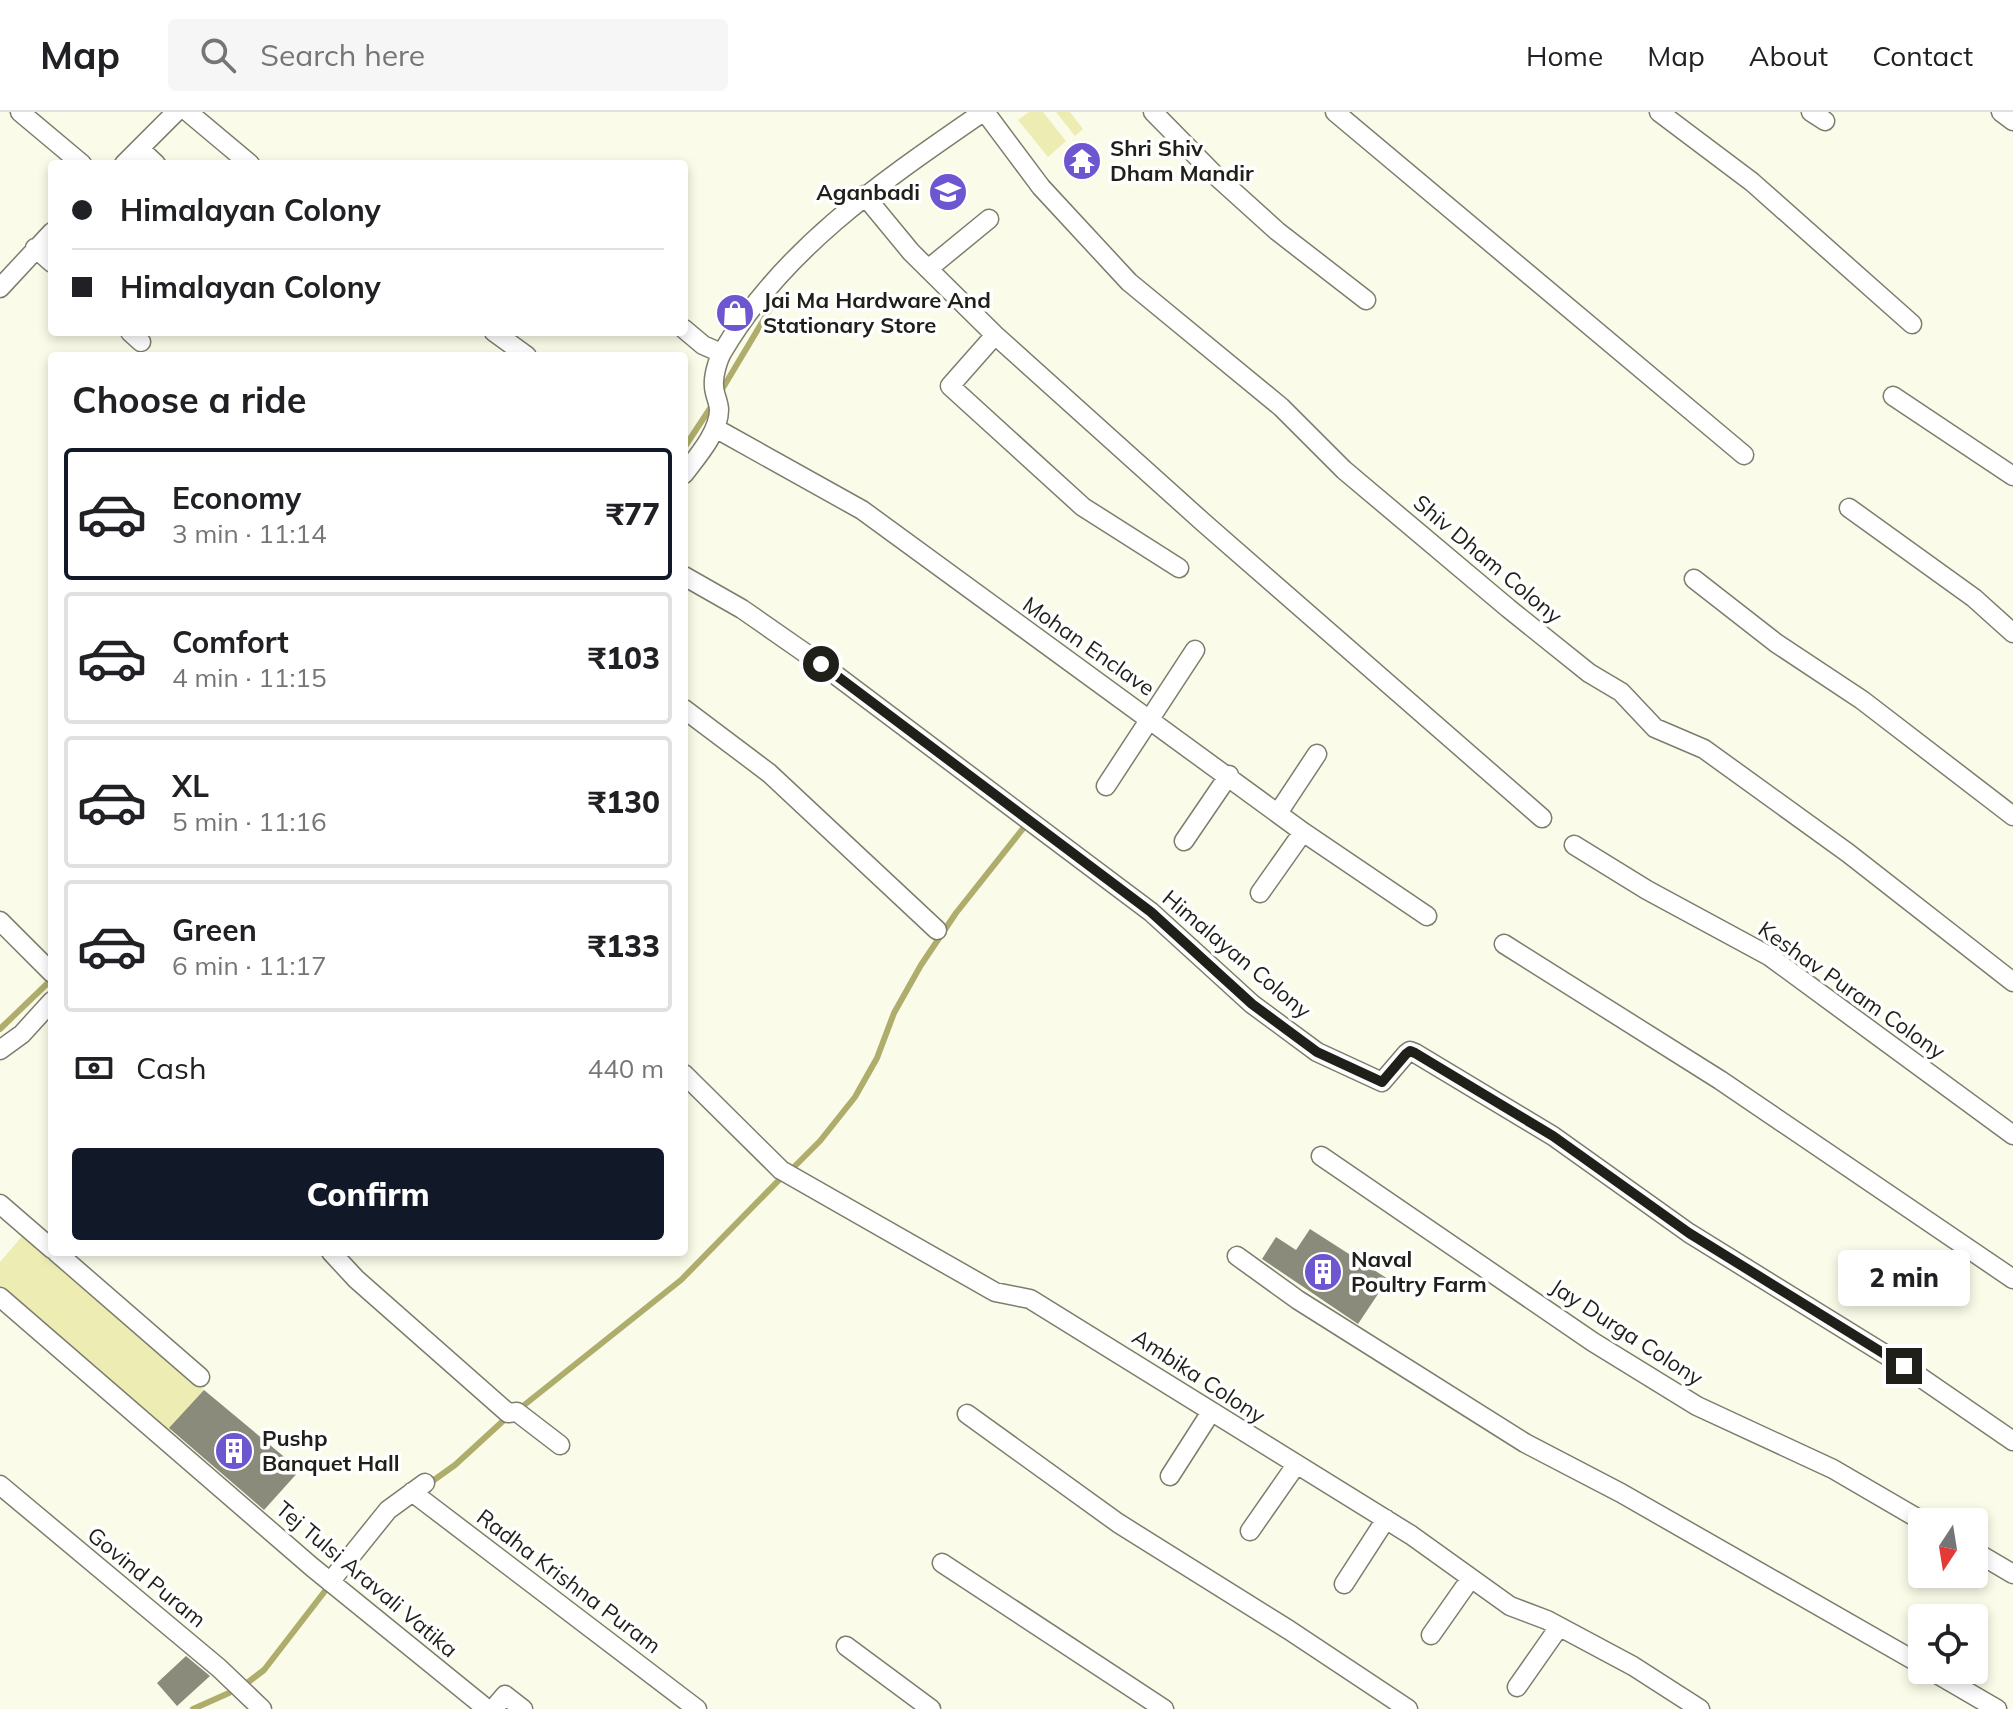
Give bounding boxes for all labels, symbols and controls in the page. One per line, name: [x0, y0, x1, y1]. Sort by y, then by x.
search box: [168, 19, 728, 91]
text: Map: [40, 31, 120, 79]
icon: search: [196, 33, 240, 77]
text: Search here: [260, 36, 425, 74]
text: Home: [1526, 38, 1603, 73]
text: Map: [1647, 38, 1705, 73]
text: About: [1749, 38, 1828, 73]
text: Contact: [1872, 38, 1973, 73]
place label: Shri Shiv Dham Mandir: [1110, 134, 1254, 187]
temple icon: Shri Shiv Dham Mandir: [1061, 140, 1103, 182]
school or university icon: Aganbadi: [927, 171, 969, 213]
place label: Aganbadi: [816, 178, 920, 206]
text: Himalayan Colony: [120, 191, 381, 229]
text: Himalayan Colony: [120, 268, 381, 306]
place label: Jai Ma Hardware And Stationary Store: [763, 286, 991, 339]
shop icon: Jai Ma Hardware And Stationary Store: [714, 292, 756, 334]
text: Choose a ride: [72, 377, 306, 422]
icon: car: [76, 478, 148, 550]
text: Economy: [172, 479, 301, 517]
street label: Shiv Dham Colony: [1408, 489, 1568, 630]
text: ₹77: [606, 495, 660, 533]
text: 3 min · 11:14: [172, 517, 327, 550]
street label: Mohan Enclave: [1018, 590, 1160, 702]
icon: car: [76, 622, 148, 694]
text: Comfort: [172, 623, 289, 661]
text: ₹103: [588, 639, 660, 677]
route start: [803, 646, 839, 682]
text: 4 min · 11:15: [172, 661, 327, 694]
icon: car: [76, 766, 148, 838]
text: XL: [172, 767, 209, 805]
text: ₹130: [588, 783, 660, 821]
text: 5 min · 11:16: [172, 805, 327, 838]
street label: Himalayan Colony: [1157, 884, 1317, 1024]
icon: car: [76, 910, 148, 982]
text: Green: [172, 911, 257, 949]
street label: Keshav Puram Colony: [1753, 915, 1951, 1065]
text: ₹133: [588, 927, 660, 965]
text: 6 min · 11:17: [172, 949, 327, 982]
icon: cash: [72, 1046, 116, 1090]
text: Cash: [136, 1049, 207, 1087]
text: 440 m: [588, 1052, 664, 1085]
button: Confirm: [72, 1148, 664, 1240]
place label: Naval Poultry Farm: [1351, 1245, 1487, 1298]
callout: 2 min: [1838, 1250, 1970, 1306]
building icon: Naval Poultry Farm: [1302, 1251, 1344, 1293]
text: 2 min: [1869, 1261, 1939, 1294]
street label: Jay Durga Colony: [1546, 1272, 1709, 1392]
street label: Ambika Colony: [1127, 1323, 1271, 1430]
route end: [1886, 1348, 1922, 1384]
place label: Pushp Banquet Hall: [262, 1424, 399, 1477]
building icon: Pushp Banquet Hall: [213, 1430, 255, 1472]
street label: Tej Tulsi Aravali Vatika: [270, 1495, 464, 1663]
street label: Radha Krishna Puram: [471, 1503, 667, 1659]
north arrow: [1908, 1508, 1988, 1588]
map controls: [1908, 1508, 1988, 1684]
street label: Govind Puram: [82, 1521, 212, 1633]
button: locate: [1908, 1604, 1988, 1684]

